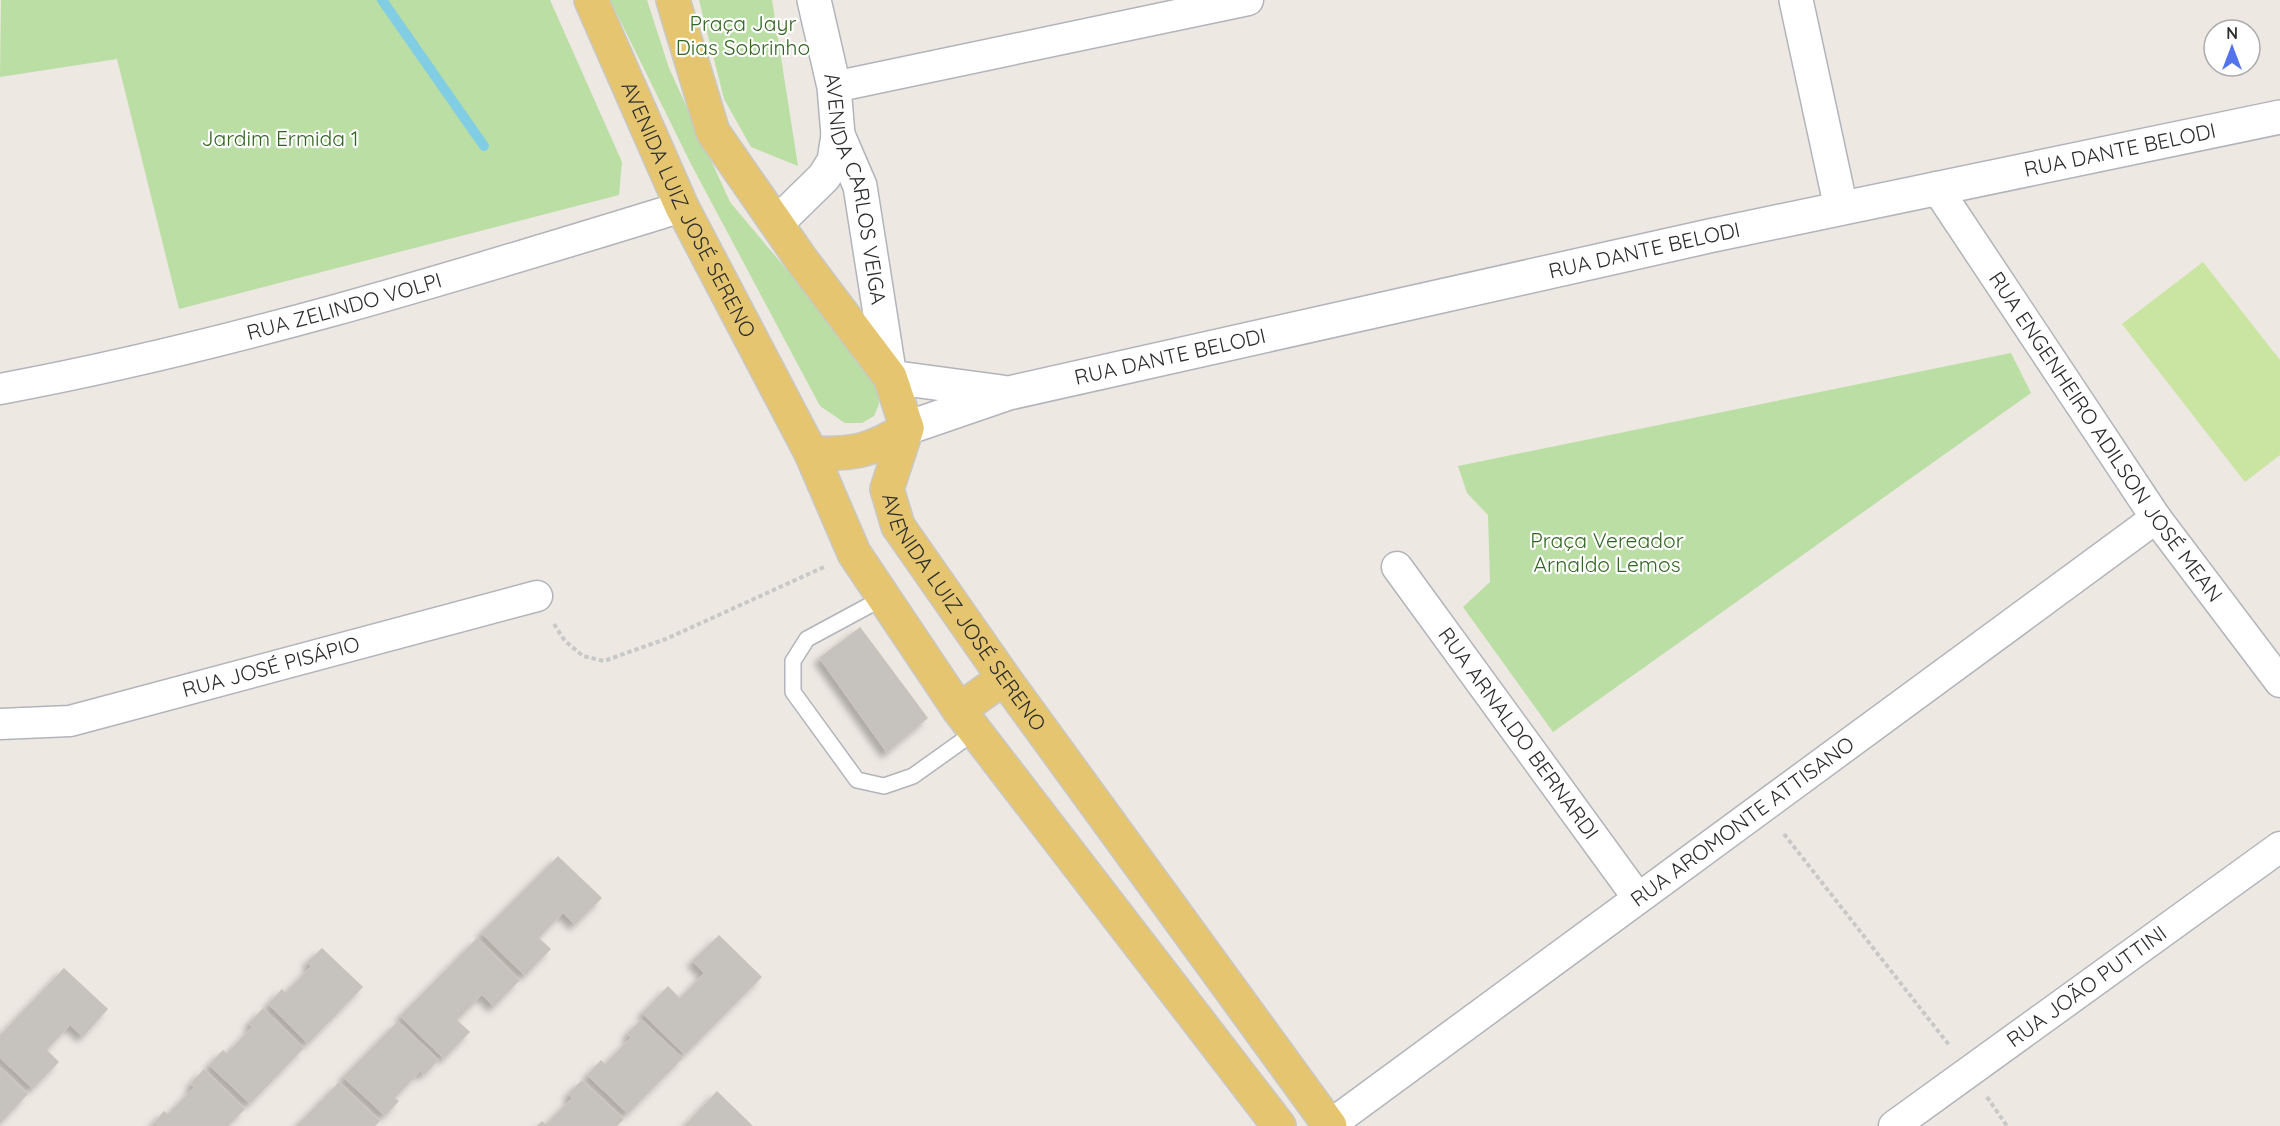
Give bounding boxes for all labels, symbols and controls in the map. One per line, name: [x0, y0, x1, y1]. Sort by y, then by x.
park label: Praça Jayr Dias Sobrinho: [676, 10, 810, 60]
north arrow: [2202, 18, 2262, 78]
text: N: [2226, 23, 2238, 43]
street label: AVENIDA CARLOS VEIGA: [819, 70, 892, 306]
street label: AVENIDA LUIZ JOSÉ SERENO: [616, 77, 762, 342]
street label: RUA DANTE BELODI: [2021, 117, 2218, 182]
park label: Jardim Ermida 1: [201, 125, 359, 151]
street label: RUA DANTE BELODI: [1546, 216, 1742, 284]
street label: RUA ZELINDO VOLPI: [244, 266, 444, 345]
street label: RUA ENGENHEIRO ADILSON JOSÉ MEAN: [1984, 266, 2229, 607]
street label: RUA DANTE BELODI: [1072, 322, 1268, 390]
street label: AVENIDA LUIZ JOSÉ SERENO: [877, 490, 1052, 736]
park label: Praça Vereador Arnaldo Lemos: [1530, 527, 1684, 577]
street label: RUA ARNALDO BERNARDI: [1433, 622, 1605, 844]
street label: RUA JOSÉ PISÁPIO: [179, 630, 362, 702]
street label: RUA AROMONTE ATTISANO: [1625, 730, 1859, 912]
street label: RUA JOÃO PUTTINI: [2001, 919, 2171, 1052]

